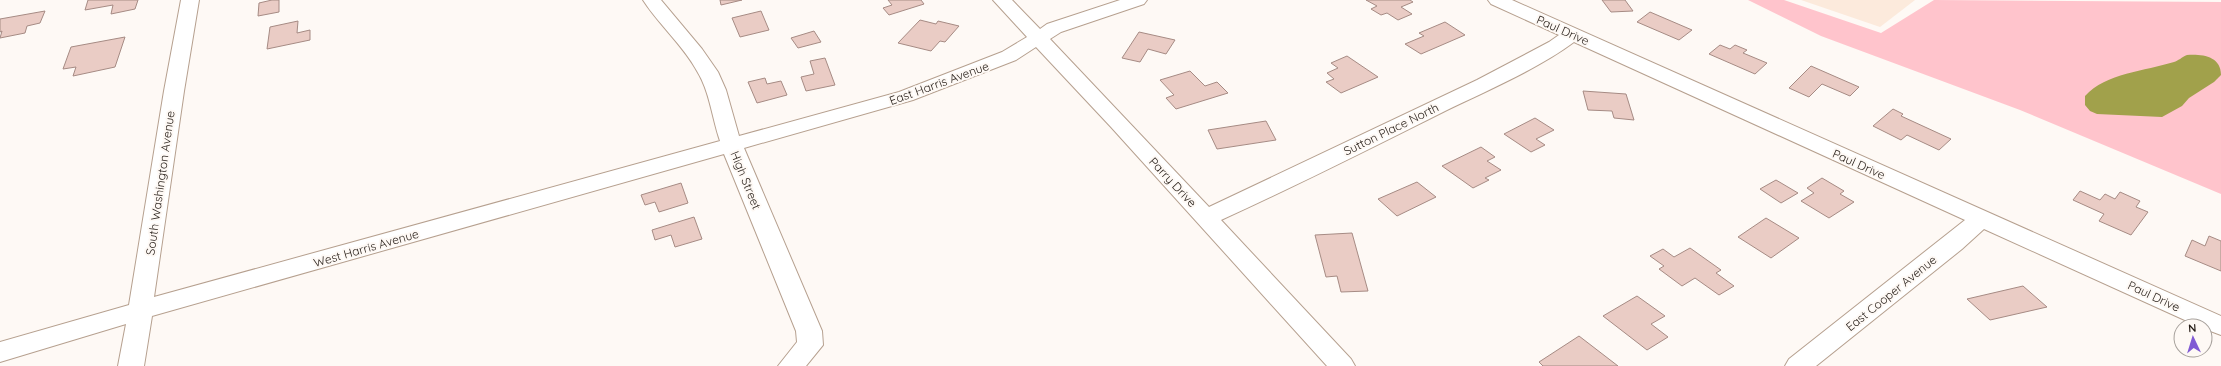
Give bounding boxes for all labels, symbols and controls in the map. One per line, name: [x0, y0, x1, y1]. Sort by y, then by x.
street label: Paul Drive: [1534, 12, 1592, 48]
street label: East Harris Avenue: [887, 58, 991, 108]
street label: Sutton Place North: [1341, 99, 1441, 159]
street label: South Washington Avenue: [142, 110, 178, 256]
street label: Paul Drive: [1830, 146, 1888, 182]
street label: High Street: [728, 149, 764, 211]
street label: Parry Drive: [1146, 154, 1200, 210]
street label: West Harris Avenue: [312, 226, 421, 270]
street label: East Cooper Avenue: [1843, 252, 1940, 334]
street label: Paul Drive: [2125, 277, 2183, 315]
north arrow: [2173, 318, 2213, 358]
text: N: [2188, 321, 2197, 335]

